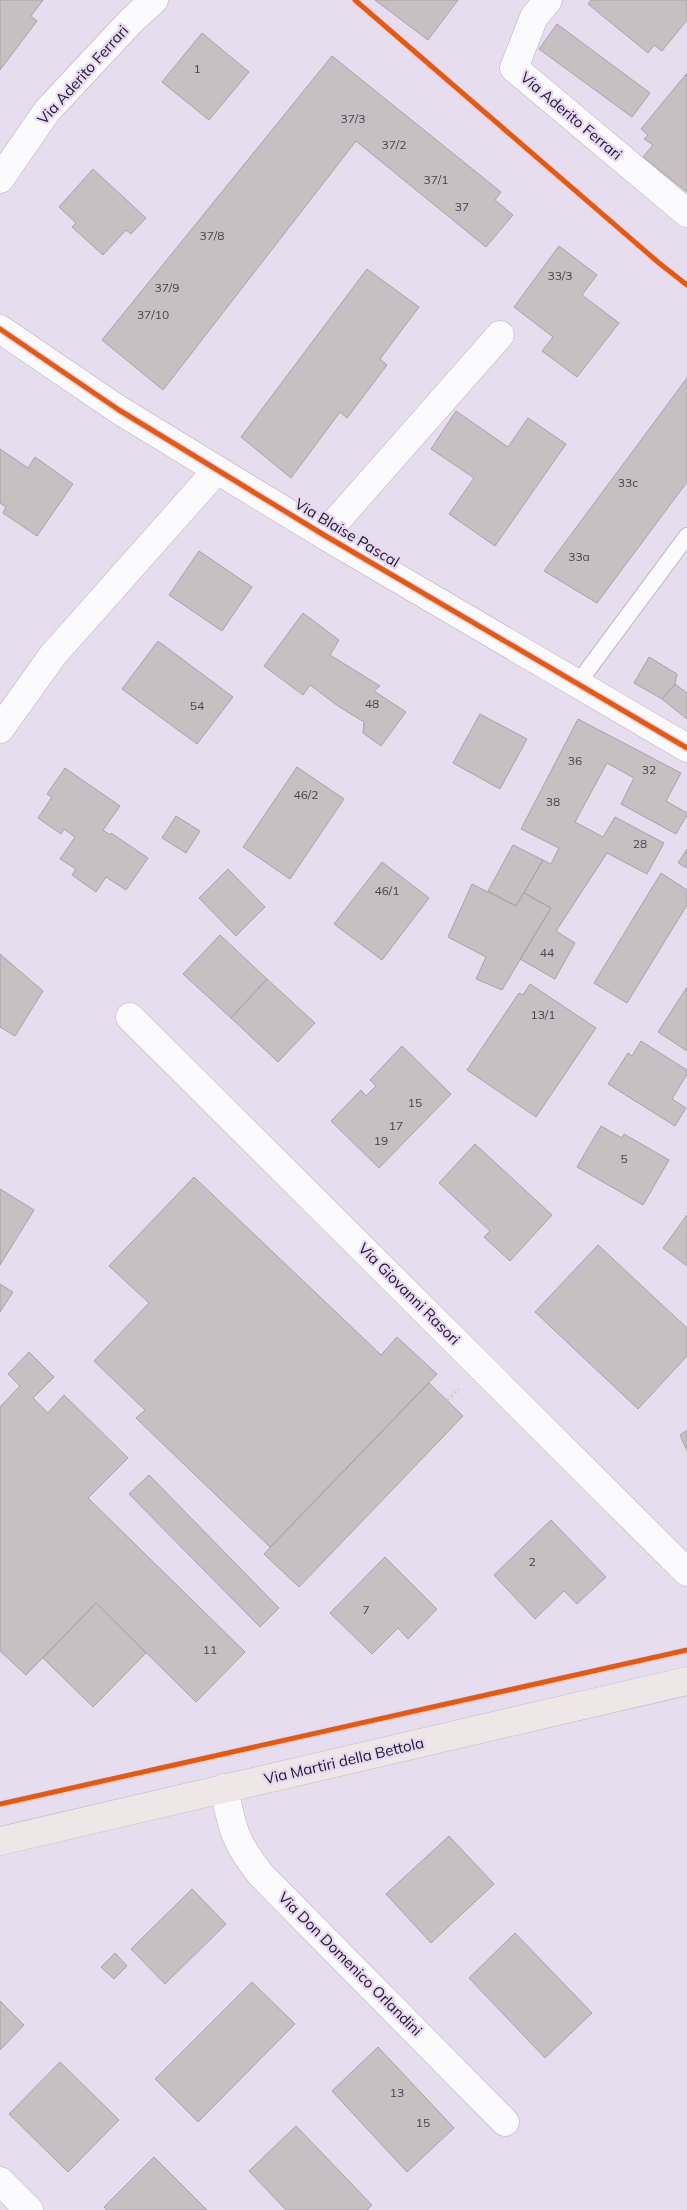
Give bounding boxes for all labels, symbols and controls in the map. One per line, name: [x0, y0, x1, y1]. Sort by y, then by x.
street label: Via Aderito Ferrari: [33, 21, 132, 128]
house number: 1: [193, 61, 201, 76]
street label: Via Aderito Ferrari: [517, 68, 626, 164]
house number: 37/3: [340, 111, 366, 126]
house number: 37/2: [381, 137, 407, 152]
house number: 37/1: [423, 172, 449, 187]
house number: 37: [455, 199, 469, 214]
house number: 37/8: [199, 228, 225, 243]
house number: 33/3: [547, 268, 573, 283]
house number: 37/9: [154, 280, 180, 295]
house number: 37/10: [137, 307, 169, 322]
house number: 33c: [618, 475, 638, 490]
street label: Via Blaise Pascal: [292, 494, 403, 571]
house number: 33a: [568, 549, 590, 564]
house number: 48: [365, 696, 379, 711]
house number: 54: [190, 698, 204, 713]
house number: 36: [568, 753, 582, 768]
house number: 32: [642, 762, 656, 777]
house number: 46/2: [293, 787, 319, 802]
house number: 38: [546, 794, 560, 809]
house number: 28: [633, 836, 647, 851]
house number: 46/1: [374, 883, 400, 898]
house number: 44: [540, 945, 554, 960]
house number: 13/1: [530, 1007, 556, 1022]
house number: 15: [408, 1095, 422, 1110]
house number: 17: [389, 1118, 403, 1133]
house number: 19: [374, 1133, 388, 1148]
house number: 5: [620, 1151, 628, 1166]
street label: Via Giovanni Rasori: [354, 1239, 464, 1349]
house number: 2: [528, 1554, 536, 1569]
house number: 7: [362, 1602, 370, 1617]
house number: 11: [203, 1642, 217, 1657]
street label: Via Martiri della Bettola: [262, 1733, 426, 1788]
street label: Via Don Domenico Orlandini: [274, 1888, 426, 2040]
house number: 13: [390, 2085, 404, 2100]
house number: 15: [416, 2115, 430, 2130]

